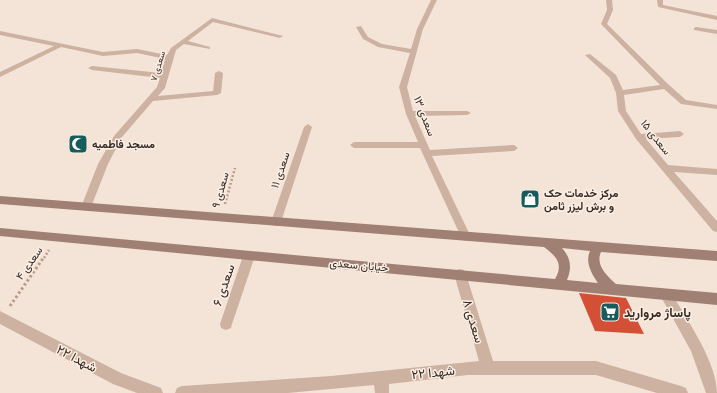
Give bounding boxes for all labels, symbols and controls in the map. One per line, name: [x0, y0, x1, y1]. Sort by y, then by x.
street label: سعدی ۷: [149, 50, 167, 82]
street label: سعدی ۱۳: [411, 94, 438, 138]
street label: سعدی ۱۵: [638, 117, 674, 158]
mosque icon: مسجد فاطمیه: [67, 133, 89, 155]
place label: مسجد فاطمیه: [92, 138, 155, 151]
street label: سعدی ۱۱: [268, 150, 293, 190]
street label: سعدی ۹: [209, 170, 232, 210]
place label: مرکز خدمات حک و برش لیزر ثامن: [544, 187, 618, 213]
shop icon: مرکز خدمات حک و برش لیزر ثامن: [519, 188, 541, 210]
street label: سعدی ۴: [13, 244, 46, 282]
street label: خیابان سعدی: [329, 256, 389, 275]
street label: سعدی ۶: [209, 262, 239, 308]
street label: سعدی ۸: [459, 298, 487, 345]
supermarket icon: پاساژ مروارید: [599, 301, 621, 323]
place label: پاساژ مروارید: [624, 305, 691, 322]
street label: شهدا ۲۲: [54, 342, 99, 376]
street label: شهدا ۲۲: [411, 363, 456, 383]

